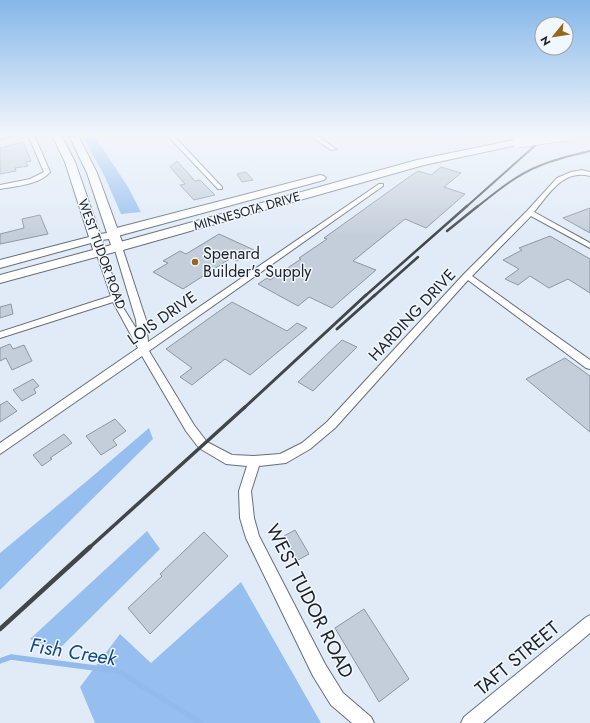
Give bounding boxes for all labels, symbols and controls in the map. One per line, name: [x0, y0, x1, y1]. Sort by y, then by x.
north arrow: [534, 16, 574, 56]
text: N: [536, 33, 554, 49]
street label: MINNESOTA DRIVE: [191, 187, 303, 235]
street label: WEST TUDOR ROAD: [73, 196, 131, 312]
place label: Spenard Builder's Supply: [203, 242, 312, 283]
marker: Spenard Builder's Supply: [190, 257, 200, 267]
street label: HARDING DRIVE: [363, 264, 461, 366]
street label: LOIS DRIVE: [123, 286, 201, 350]
street label: WEST TUDOR ROAD: [259, 519, 361, 683]
street label: TAFT STREET: [469, 615, 565, 701]
water label: Fish Creek: [28, 631, 120, 673]

